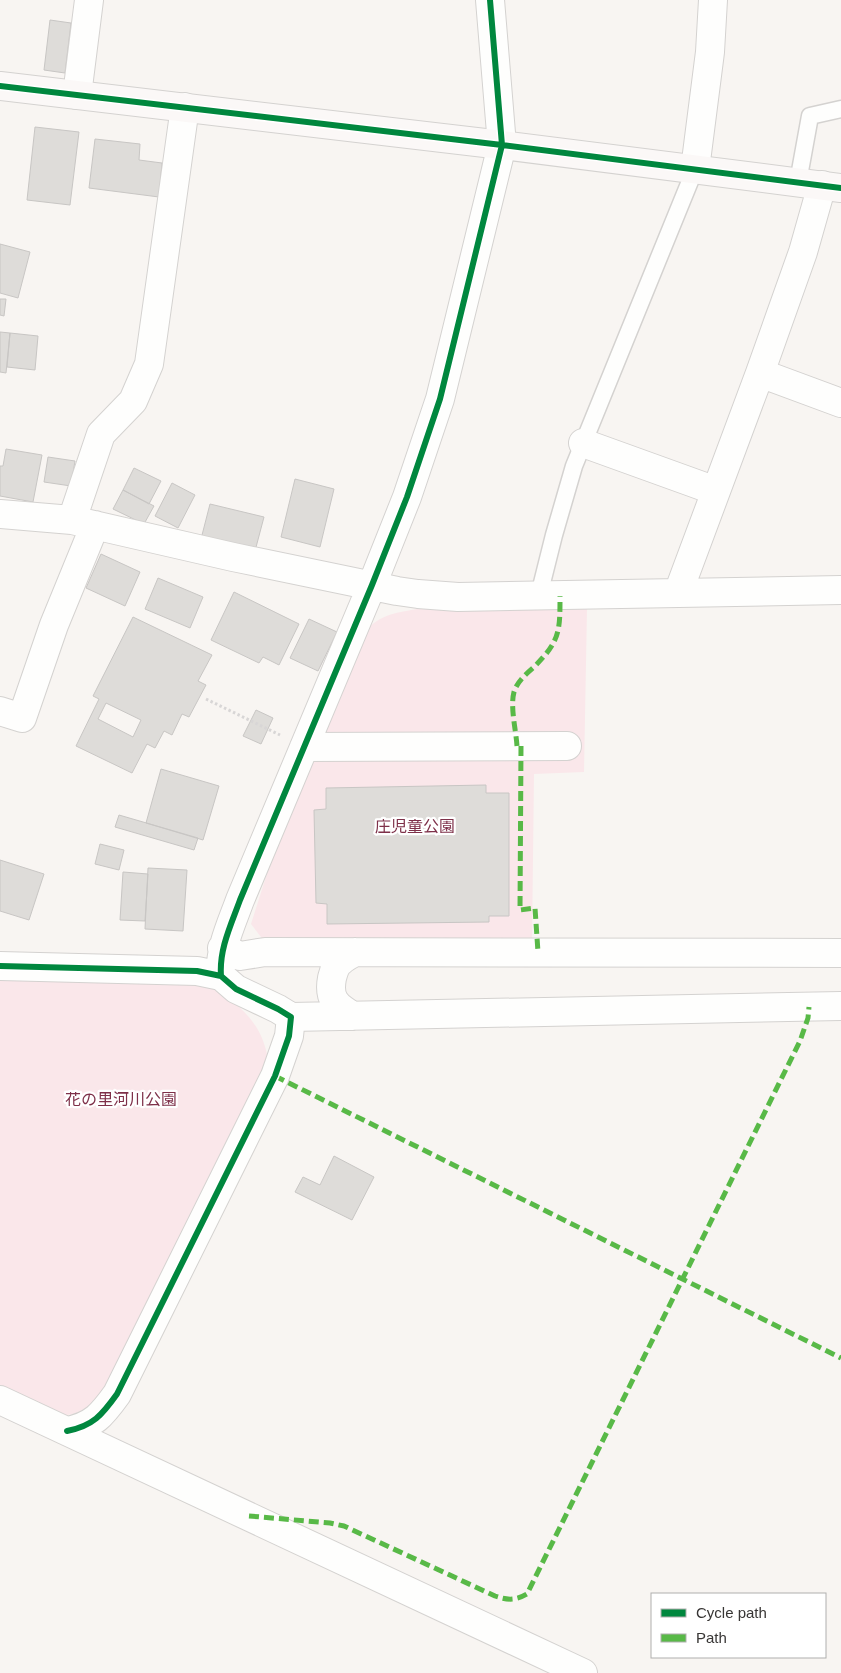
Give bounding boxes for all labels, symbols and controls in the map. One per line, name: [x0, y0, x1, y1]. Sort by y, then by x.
park label: 庄児童公園: [375, 818, 455, 835]
park label: 花の里河川公園: [65, 1091, 177, 1108]
legend: [651, 1593, 826, 1658]
text: Cycle path: [696, 1604, 767, 1621]
text: Path: [696, 1629, 727, 1646]

